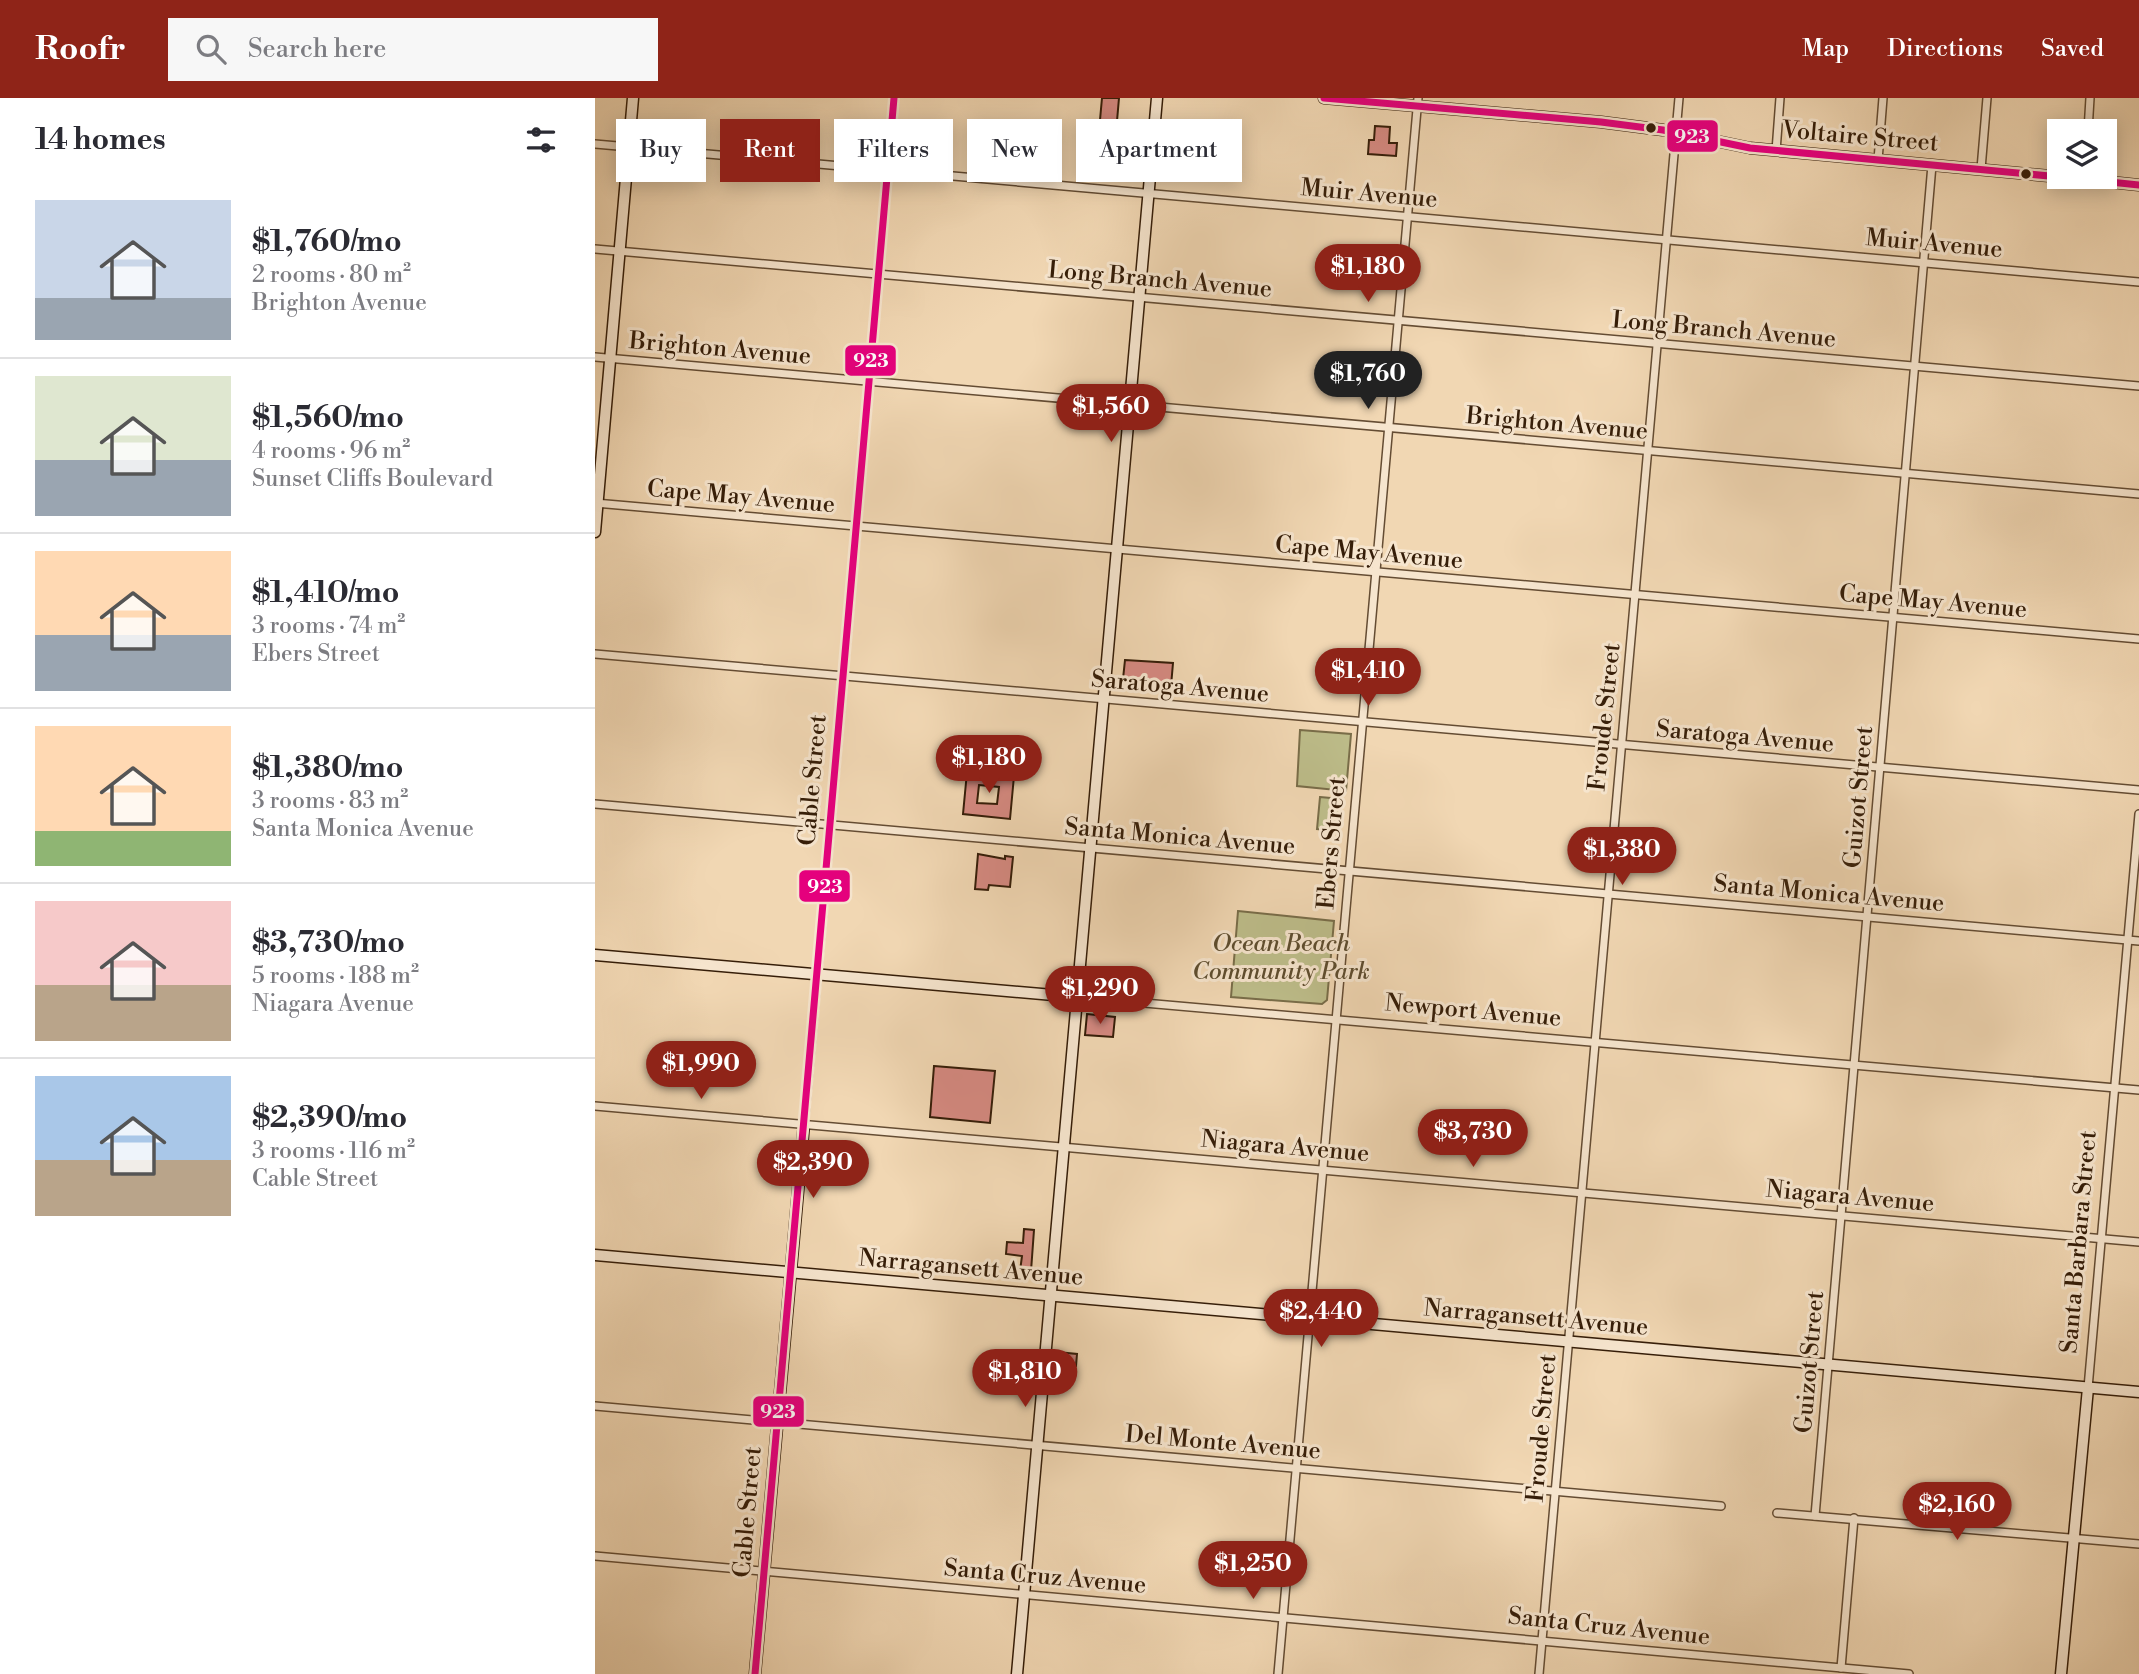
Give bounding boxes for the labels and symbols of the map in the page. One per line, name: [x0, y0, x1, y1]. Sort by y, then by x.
street label: Voltaire Street: [1780, 115, 1940, 159]
line badge: 923: [1666, 119, 1719, 153]
unlabelled marker: [1644, 121, 1658, 135]
text: 923: [1674, 125, 1710, 149]
unlabelled marker: [2019, 167, 2033, 181]
street label: Muir Avenue: [1299, 173, 1439, 215]
street label: Muir Avenue: [1864, 223, 2004, 265]
pin: $1,180: [1311, 244, 1425, 304]
street label: Long Branch Avenue: [1047, 255, 1273, 305]
street label: Long Branch Avenue: [1611, 305, 1837, 355]
street label: Brighton Avenue: [627, 326, 812, 372]
line badge: 923: [844, 344, 897, 377]
text: 923: [853, 349, 889, 373]
pin: $1,760: [1311, 352, 1425, 411]
pin: $1,560: [1054, 384, 1168, 444]
street label: Brighton Avenue: [1464, 401, 1649, 447]
street label: Cape May Avenue: [646, 474, 836, 520]
street label: Cape May Avenue: [1274, 530, 1464, 576]
street label: Cape May Avenue: [1838, 579, 2028, 625]
street label: Froude Street: [1582, 641, 1628, 792]
pin: $1,410: [1311, 648, 1425, 708]
street label: Saratoga Avenue: [1090, 664, 1270, 710]
street label: Cable Street: [792, 713, 834, 847]
street label: Saratoga Avenue: [1655, 714, 1835, 760]
street label: Guizot Street: [1838, 724, 1880, 869]
pin: $1,180: [932, 736, 1046, 795]
street label: Ebers Street: [1311, 775, 1353, 911]
street label: Santa Monica Avenue: [1063, 812, 1297, 862]
pin: $1,380: [1565, 828, 1679, 887]
line badge: 923: [798, 869, 851, 903]
street label: Santa Monica Avenue: [1712, 869, 1946, 919]
text: 923: [807, 875, 843, 899]
park label: Ocean Beach Community Park: [1192, 929, 1370, 987]
pin: $1,290: [1043, 967, 1157, 1026]
street label: Newport Avenue: [1383, 988, 1563, 1034]
pin: $1,990: [644, 1042, 758, 1101]
pin: $3,730: [1416, 1110, 1530, 1169]
street label: Niagara Avenue: [1200, 1125, 1370, 1169]
street label: Santa Barbara Street: [2054, 1129, 2104, 1355]
pin: $2,390: [756, 1140, 870, 1200]
street label: Niagara Avenue: [1765, 1175, 1935, 1219]
street label: Narragansett Avenue: [857, 1243, 1085, 1293]
street label: Guizot Street: [1789, 1289, 1831, 1434]
pin: $2,440: [1264, 1290, 1378, 1349]
street label: Narragansett Avenue: [1422, 1293, 1650, 1343]
pin: $1,810: [968, 1350, 1082, 1409]
street label: Froude Street: [1521, 1352, 1563, 1503]
line badge: 923: [752, 1395, 805, 1428]
text: 923: [760, 1400, 796, 1424]
street label: Del Monte Avenue: [1124, 1420, 1322, 1466]
street label: Cable Street: [727, 1445, 769, 1579]
pin: $2,160: [1900, 1482, 2014, 1542]
pin: $1,250: [1196, 1542, 1310, 1601]
street label: Santa Cruz Avenue: [943, 1553, 1147, 1601]
street label: Santa Cruz Avenue: [1507, 1601, 1711, 1653]

